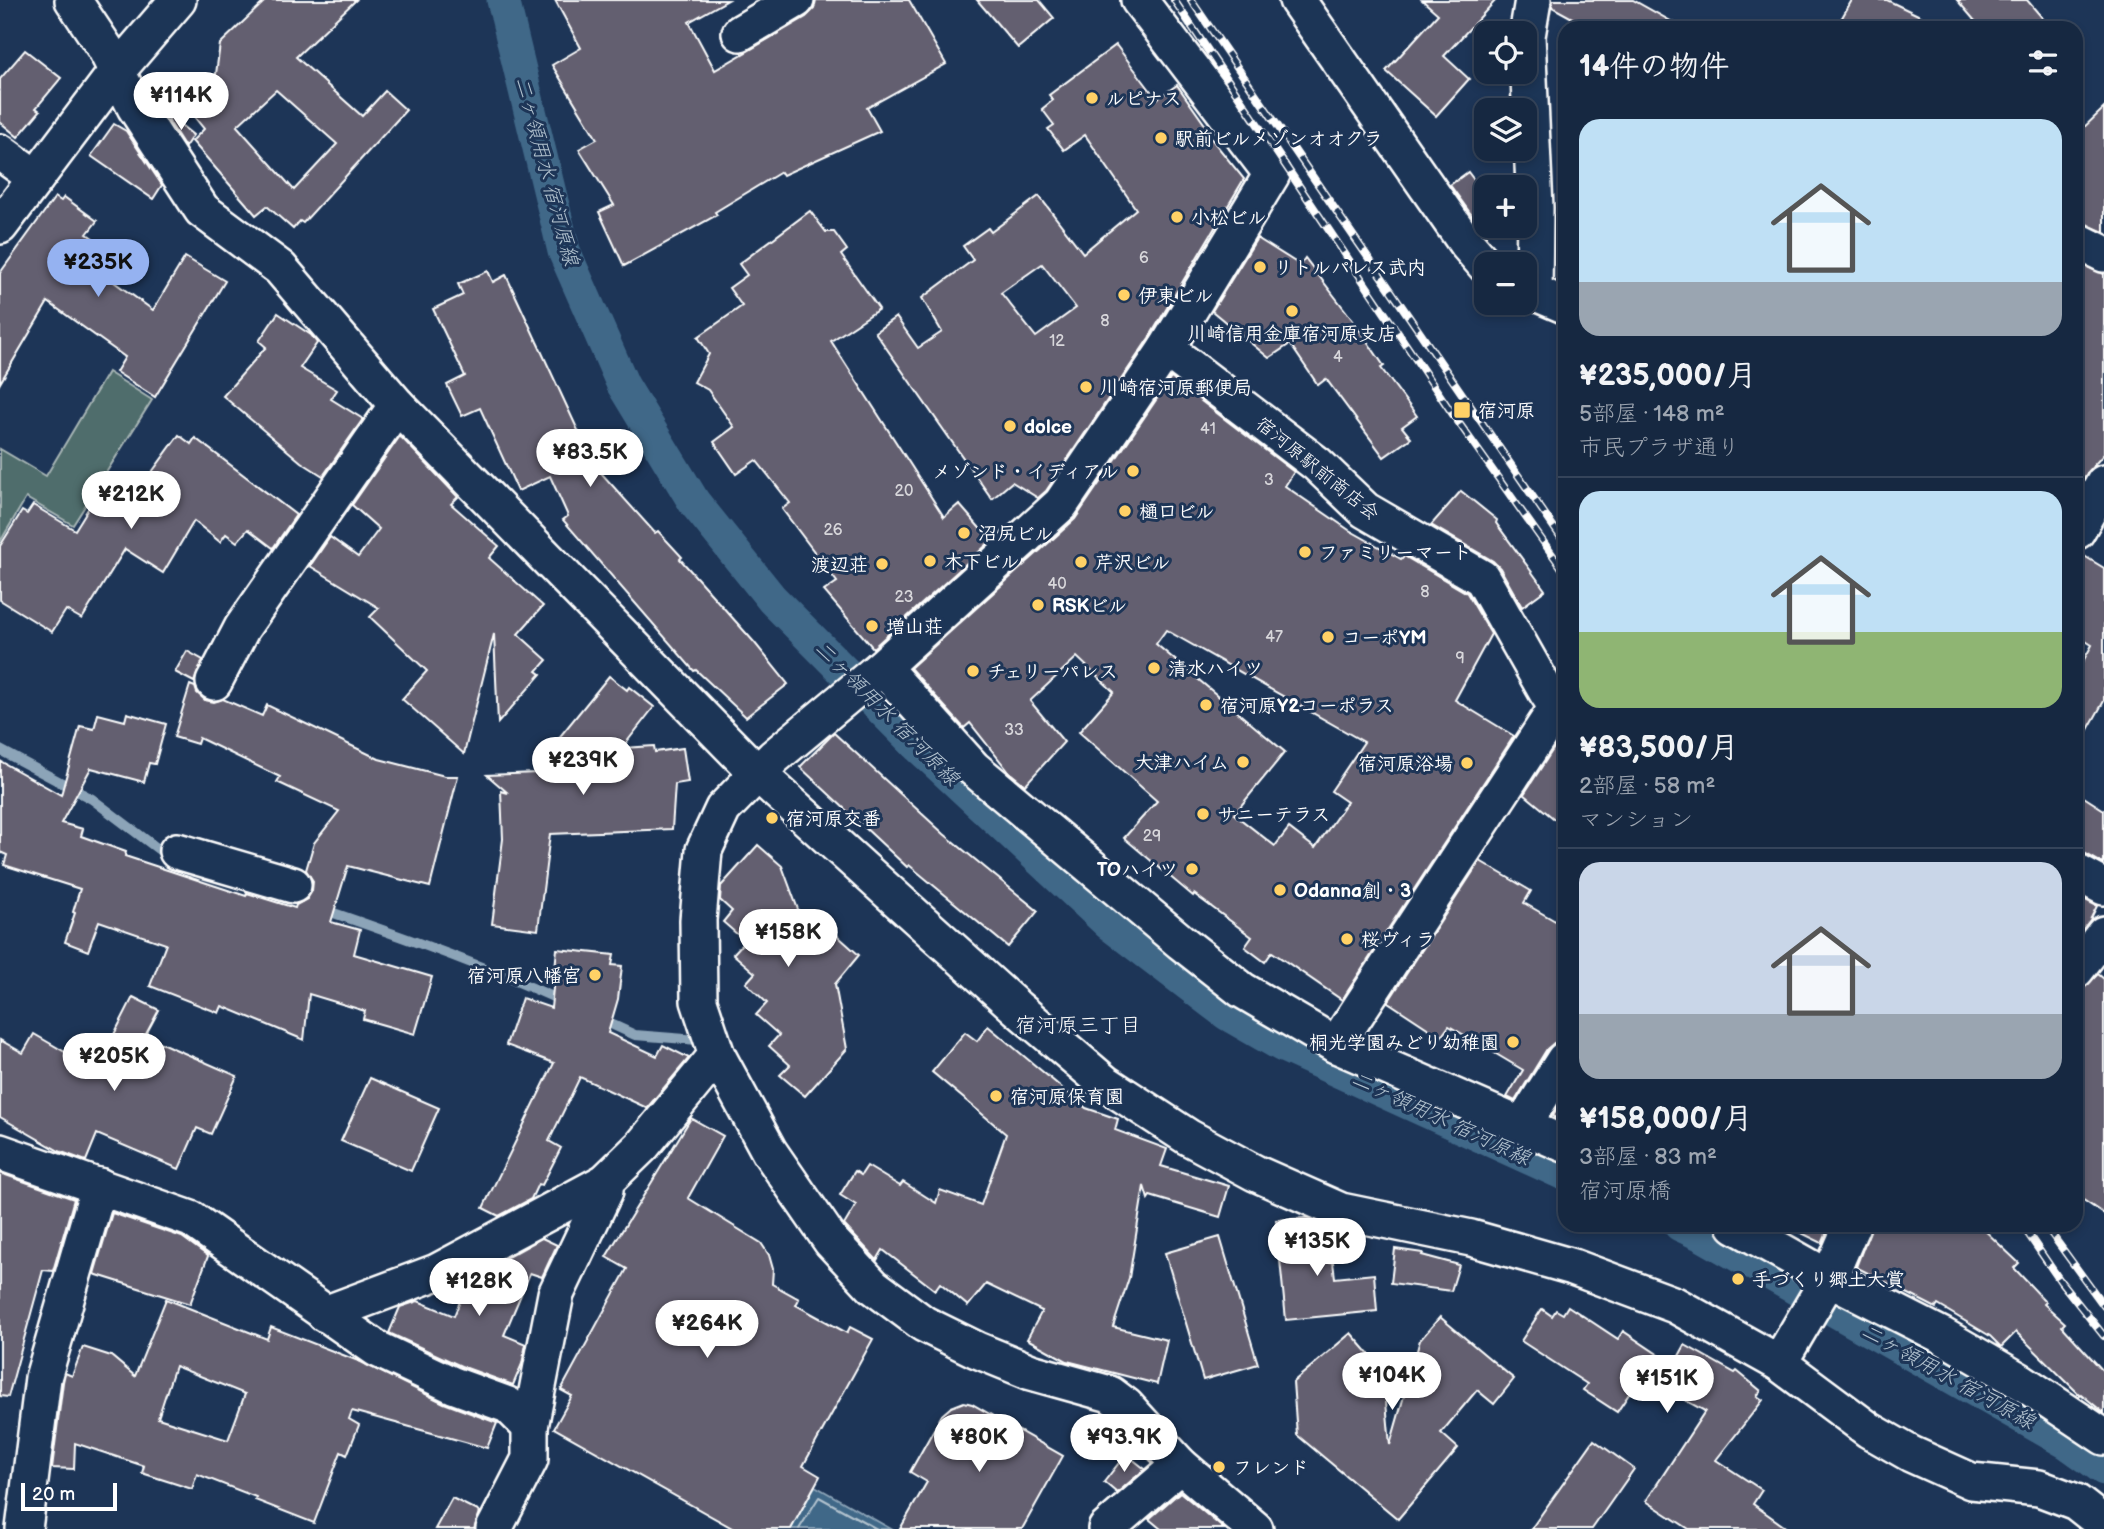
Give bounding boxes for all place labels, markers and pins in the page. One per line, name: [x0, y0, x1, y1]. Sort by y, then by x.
pin: ¥114K: [132, 72, 230, 132]
place label: ルピナス: [1106, 88, 1182, 111]
marker: ルピナス: [1084, 90, 1100, 106]
place label: 駅前ビルメゾンオオクラ: [1175, 128, 1383, 151]
marker: 駅前ビルメゾンオオクラ: [1153, 130, 1169, 146]
place label: 小松ビル: [1191, 207, 1267, 230]
marker: 小松ビル: [1169, 209, 1185, 225]
pin: ¥235K: [49, 240, 147, 299]
place label: リトルパレス武内: [1274, 257, 1426, 280]
marker: リトルパレス武内: [1252, 259, 1268, 275]
place label: 伊東ビル: [1138, 285, 1214, 308]
marker: 伊東ビル: [1116, 287, 1132, 303]
marker: 川崎信用金庫宿河原支店: [1284, 303, 1300, 319]
place label: 川崎信用金庫宿河原支店: [1187, 323, 1397, 346]
place label: 川崎宿河原郵便局: [1100, 377, 1252, 400]
marker: 川崎宿河原郵便局: [1078, 379, 1094, 395]
marker: 宿河原: [1452, 400, 1472, 420]
place label: 宿河原: [1478, 400, 1535, 423]
place label: dolce: [1024, 416, 1072, 439]
marker: dolce: [1002, 418, 1018, 434]
pin: ¥83.5K: [533, 430, 647, 489]
place label: メゾンド・イディアル: [932, 461, 1119, 484]
marker: メゾンド・イディアル: [1125, 463, 1141, 479]
pin: ¥212K: [82, 472, 180, 531]
place label: 樋口ビル: [1139, 501, 1215, 524]
marker: 樋口ビル: [1117, 503, 1133, 519]
place label: 沼尻ビル: [978, 523, 1054, 546]
marker: 沼尻ビル: [956, 525, 972, 541]
place label: ファミリーマート: [1319, 542, 1472, 565]
marker: ファミリーマート: [1297, 544, 1313, 560]
place label: 木下ビル: [944, 551, 1020, 574]
place label: 芹沢ビル: [1095, 552, 1171, 575]
marker: 木下ビル: [922, 553, 938, 569]
place label: 渡辺荘: [811, 554, 868, 577]
marker: 芹沢ビル: [1073, 554, 1089, 570]
marker: 渡辺荘: [874, 556, 890, 572]
place label: RSKビル: [1052, 595, 1127, 618]
marker: RSKビル: [1030, 597, 1046, 613]
place label: 増山荘: [886, 616, 943, 639]
marker: 増山荘: [864, 618, 880, 634]
place label: コーポYM: [1342, 627, 1427, 650]
marker: コーポYM: [1320, 629, 1336, 645]
place label: 清水ハイツ: [1168, 658, 1263, 681]
marker: 清水ハイツ: [1146, 660, 1162, 676]
place label: チェリーパレス: [987, 661, 1118, 684]
marker: チェリーパレス: [965, 663, 981, 679]
place label: 宿河原Y2コーポラス: [1220, 695, 1394, 718]
marker: 宿河原Y2コーポラス: [1198, 697, 1214, 713]
pin: ¥239K: [534, 738, 632, 797]
place label: 大津ハイム: [1135, 752, 1229, 775]
place label: 宿河原浴場: [1358, 753, 1453, 776]
marker: 大津ハイム: [1235, 754, 1251, 770]
marker: 宿河原浴場: [1459, 755, 1475, 771]
place label: サニーテラス: [1217, 804, 1330, 827]
marker: サニーテラス: [1195, 806, 1211, 822]
place label: 宿河原交番: [786, 808, 881, 831]
marker: 宿河原交番: [764, 810, 780, 826]
place label: TOハイツ: [1097, 859, 1178, 882]
marker: TOハイツ: [1184, 861, 1200, 877]
place label: Odanna創・3: [1294, 880, 1411, 903]
marker: Odanna創・3: [1272, 882, 1288, 898]
pin: ¥158K: [739, 909, 837, 969]
place label: 桜ヴィラ: [1361, 929, 1435, 952]
marker: 桜ヴィラ: [1339, 931, 1355, 947]
place label: 宿河原八幡宮: [467, 965, 581, 988]
marker: 宿河原八幡宮: [587, 967, 603, 983]
place label: 桐光学園みどり幼稚園: [1309, 1032, 1499, 1055]
pin: ¥205K: [65, 1034, 163, 1093]
marker: 桐光学園みどり幼稚園: [1505, 1034, 1521, 1050]
place label: 宿河原保育園: [1010, 1086, 1124, 1109]
marker: 宿河原保育園: [988, 1088, 1004, 1104]
pin: ¥135K: [1268, 1218, 1366, 1278]
pin: ¥128K: [430, 1258, 528, 1318]
place label: 手づくり郷土大賞: [1752, 1269, 1905, 1292]
marker: 手づくり郷土大賞: [1730, 1271, 1746, 1287]
pin: ¥264K: [658, 1300, 756, 1360]
pin: ¥104K: [1343, 1352, 1441, 1412]
pin: ¥151K: [1618, 1356, 1716, 1415]
pin: ¥80K: [938, 1414, 1020, 1474]
pin: ¥93.9K: [1067, 1414, 1181, 1474]
place label: フレンド: [1233, 1457, 1309, 1480]
marker: フレンド: [1211, 1459, 1227, 1475]

